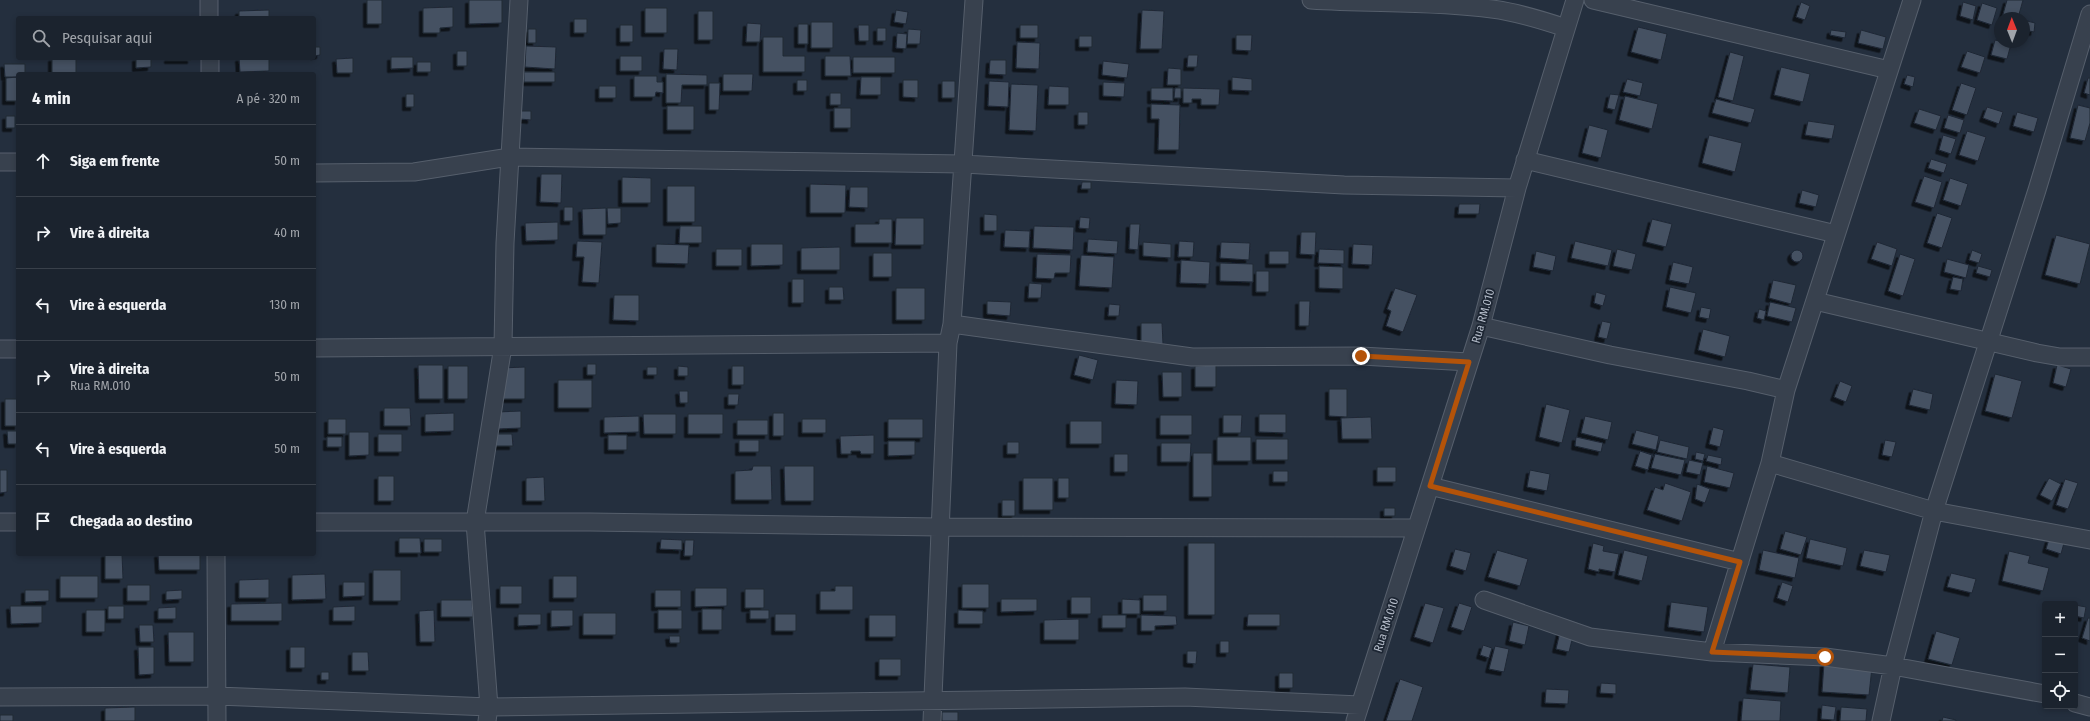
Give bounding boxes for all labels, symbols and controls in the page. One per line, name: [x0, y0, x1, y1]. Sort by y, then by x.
north arrow: [1994, 12, 2030, 48]
search box: [16, 16, 316, 60]
icon: search: [30, 27, 52, 49]
text: Pesquisar aqui: [62, 29, 152, 47]
text: 4 min: [32, 88, 71, 109]
text: A pé · 320 m: [237, 91, 300, 106]
icon: ahead: [32, 150, 54, 172]
text: Siga em frente: [70, 152, 160, 170]
text: 50 m: [274, 153, 300, 168]
icon: right: [32, 222, 54, 244]
text: Vire à direita: [70, 224, 149, 242]
text: 40 m: [274, 225, 300, 240]
street label: Rua RM.010: [1469, 287, 1497, 345]
icon: left: [32, 294, 54, 316]
text: Vire à esquerda: [70, 296, 167, 314]
text: 130 m: [269, 297, 300, 312]
route end: [1352, 347, 1370, 365]
text: Vire à direita: [70, 360, 149, 378]
icon: right: [32, 366, 54, 388]
text: 50 m: [274, 369, 300, 384]
text: Rua RM.010: [70, 378, 131, 393]
icon: left: [32, 438, 54, 460]
text: Vire à esquerda: [70, 440, 167, 458]
text: 50 m: [274, 441, 300, 456]
icon: arrive: [32, 510, 54, 532]
text: Chegada ao destino: [70, 512, 192, 530]
street label: Rua RM.010: [1371, 596, 1401, 654]
map controls: [2042, 601, 2078, 709]
button: +: [2042, 601, 2078, 637]
button: −: [2042, 637, 2078, 673]
route start: [1816, 648, 1834, 666]
button: locate: [2042, 673, 2078, 709]

